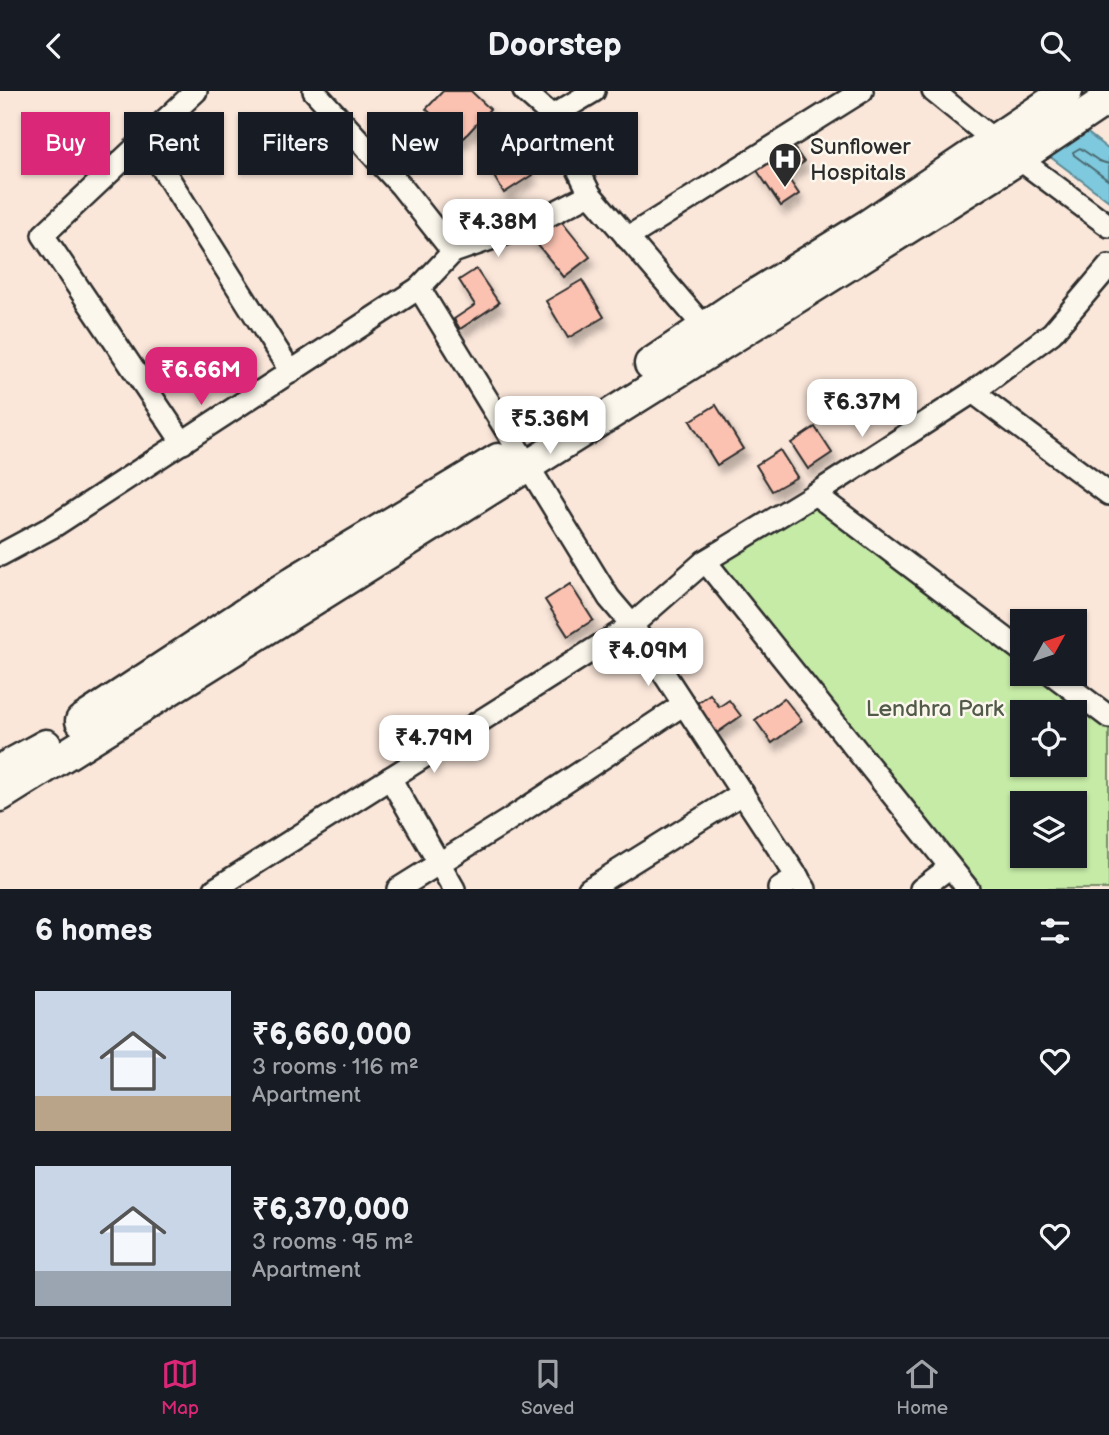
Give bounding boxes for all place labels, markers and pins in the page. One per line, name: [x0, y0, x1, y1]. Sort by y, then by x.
place label: Sunflower Hospitals: [810, 133, 911, 187]
hospital icon: Sunflower Hospitals: [766, 140, 804, 189]
pin: ₹4.38M: [441, 199, 555, 259]
pin: ₹6.66M: [144, 347, 258, 407]
pin: ₹6.37M: [805, 379, 919, 439]
pin: ₹5.36M: [493, 397, 607, 456]
pin: ₹4.09M: [591, 629, 705, 688]
pin: ₹4.79M: [377, 715, 491, 775]

